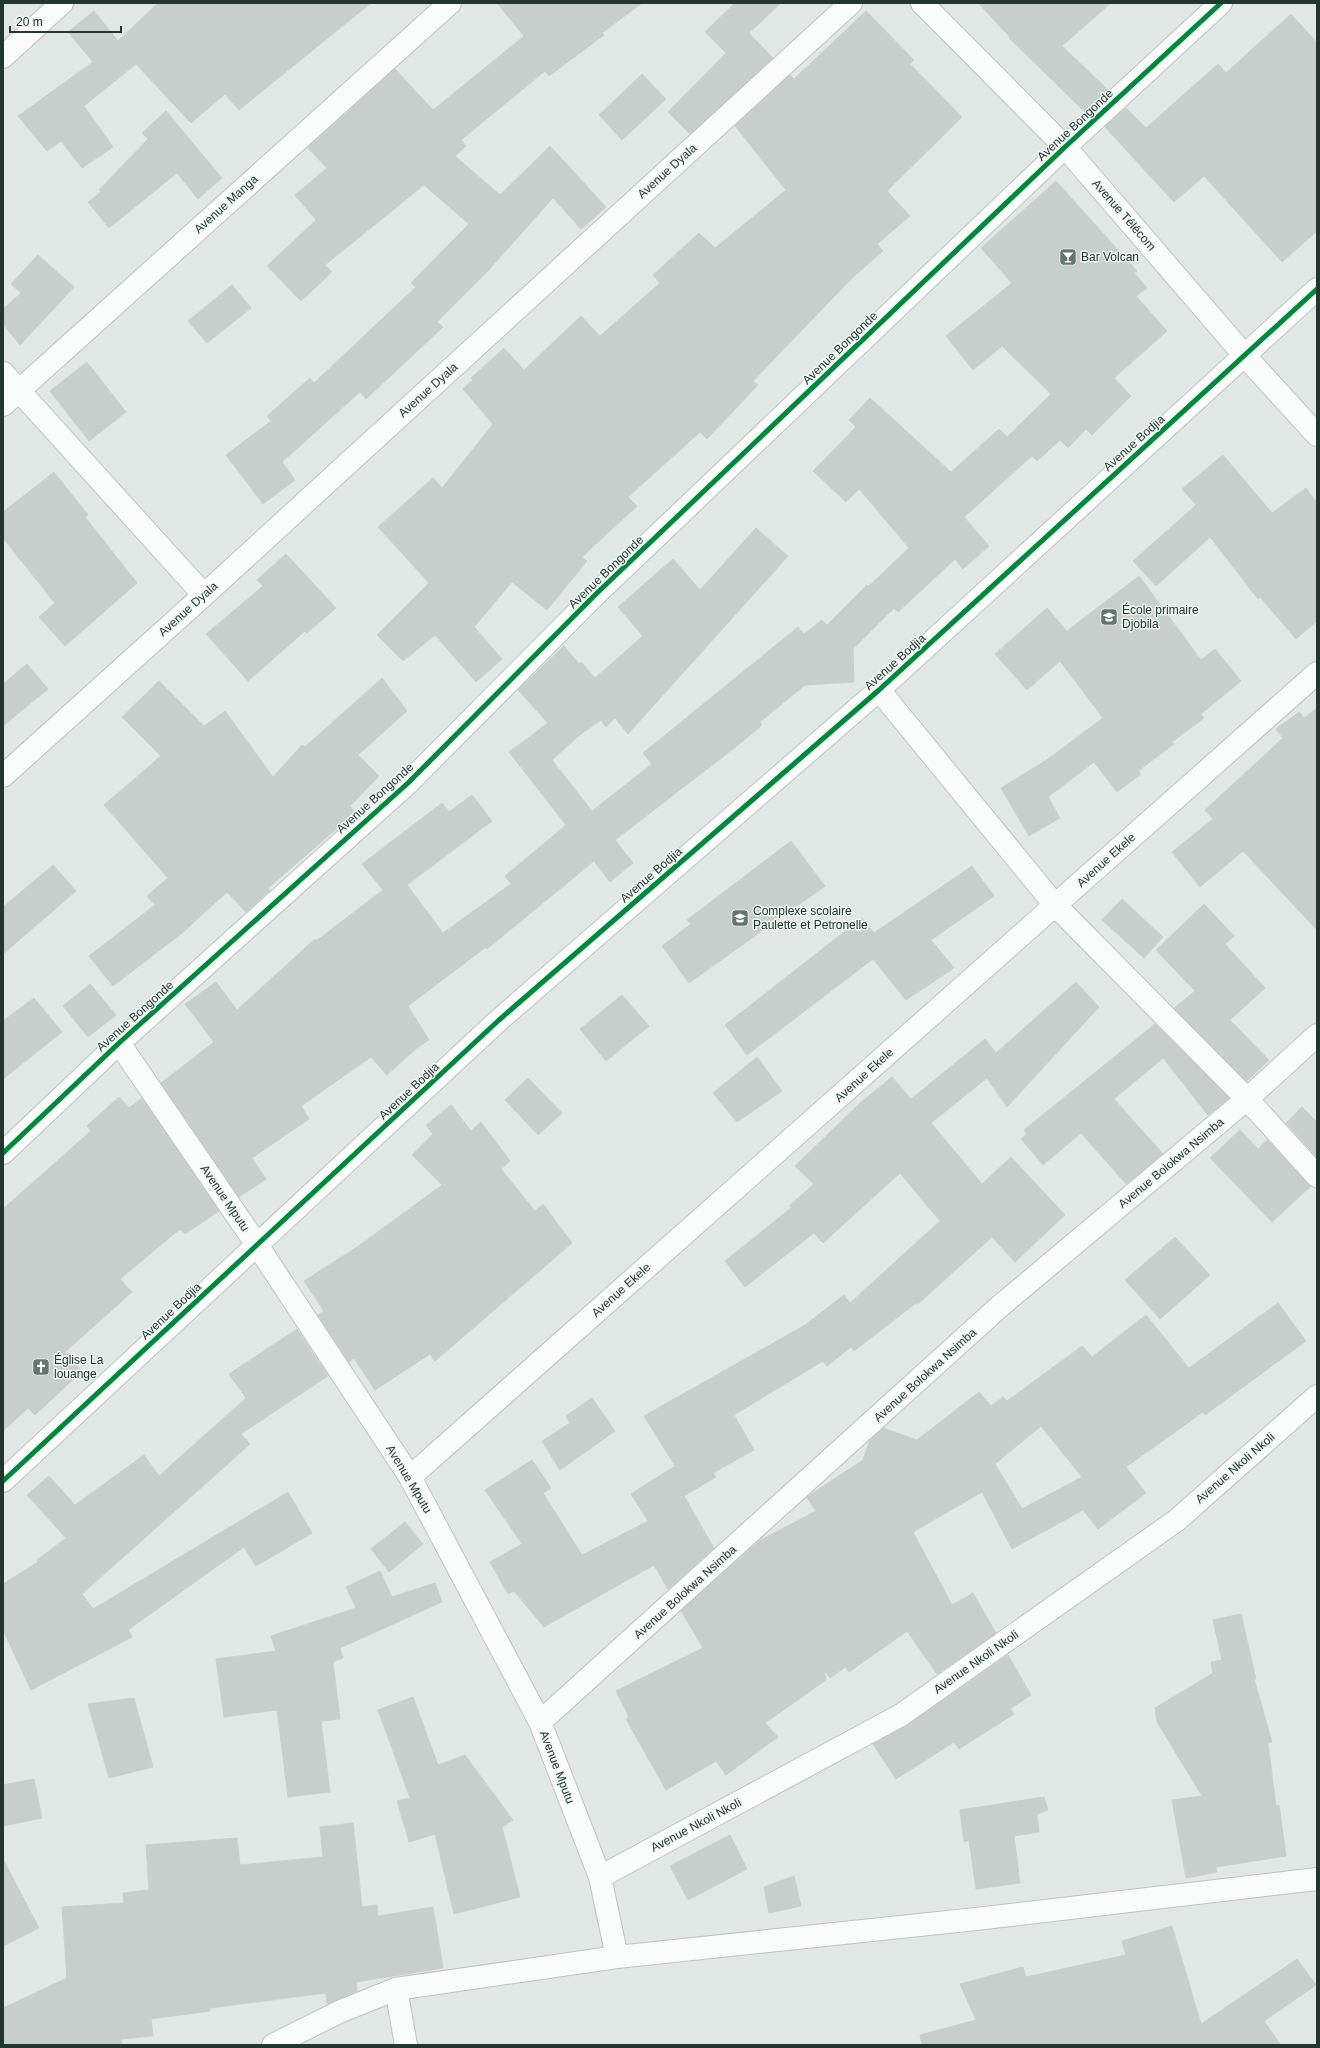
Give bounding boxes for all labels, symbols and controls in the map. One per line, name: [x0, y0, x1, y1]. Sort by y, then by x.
scale bar: [10, 8, 121, 34]
text: 20 m: [16, 15, 43, 29]
street label: Avenue Bongonde: [1034, 86, 1116, 164]
street label: Avenue Dyala: [635, 141, 700, 201]
street label: Avenue Manga: [191, 172, 261, 236]
street label: Avenue Télécom: [1089, 177, 1159, 253]
bar icon: Bar Volcan: [1058, 247, 1078, 267]
place label: Bar Volcan: [1081, 250, 1139, 264]
street label: Avenue Bongonde: [800, 309, 881, 387]
street label: Avenue Dyala: [396, 360, 461, 420]
street label: Avenue Bodjia: [1101, 412, 1168, 474]
street label: Avenue Bongonde: [566, 533, 647, 611]
street label: Avenue Dyala: [156, 579, 221, 639]
place label: École primaire Djobila: [1122, 602, 1199, 631]
school or university icon: École primaire Djobila: [1099, 607, 1119, 627]
street label: Avenue Bodjia: [862, 631, 929, 693]
street label: Avenue Bongonde: [334, 760, 417, 836]
street label: Avenue Ekele: [1074, 830, 1138, 890]
street label: Avenue Bodjia: [617, 844, 685, 906]
place label: Complexe scolaire Paulette et Petronelle: [753, 904, 868, 932]
school or university icon: Complexe scolaire Paulette et Petronelle: [730, 908, 750, 928]
street label: Avenue Bongonde: [94, 978, 177, 1054]
street label: Avenue Ekele: [832, 1045, 896, 1105]
street label: Avenue Bodjia: [376, 1059, 442, 1122]
street label: Avenue Bolokwa Nsimba: [1115, 1115, 1227, 1211]
street label: Avenue Mputu: [198, 1162, 252, 1234]
street label: Avenue Ekele: [589, 1260, 653, 1320]
street label: Avenue Bodjia: [138, 1279, 204, 1342]
street label: Avenue Bolokwa Nsimba: [871, 1325, 979, 1425]
place label: Église La louange: [54, 1352, 104, 1381]
church icon: Église La louange: [31, 1357, 51, 1377]
street label: Avenue Nkoli Nkoli: [1192, 1430, 1278, 1506]
street label: Avenue Mputu: [383, 1442, 435, 1516]
street label: Avenue Bolokwa Nsimba: [631, 1542, 739, 1642]
street label: Avenue Nkoli Nkoli: [931, 1627, 1021, 1697]
street label: Avenue Mputu: [537, 1728, 577, 1806]
street label: Avenue Nkoli Nkoli: [648, 1795, 744, 1855]

